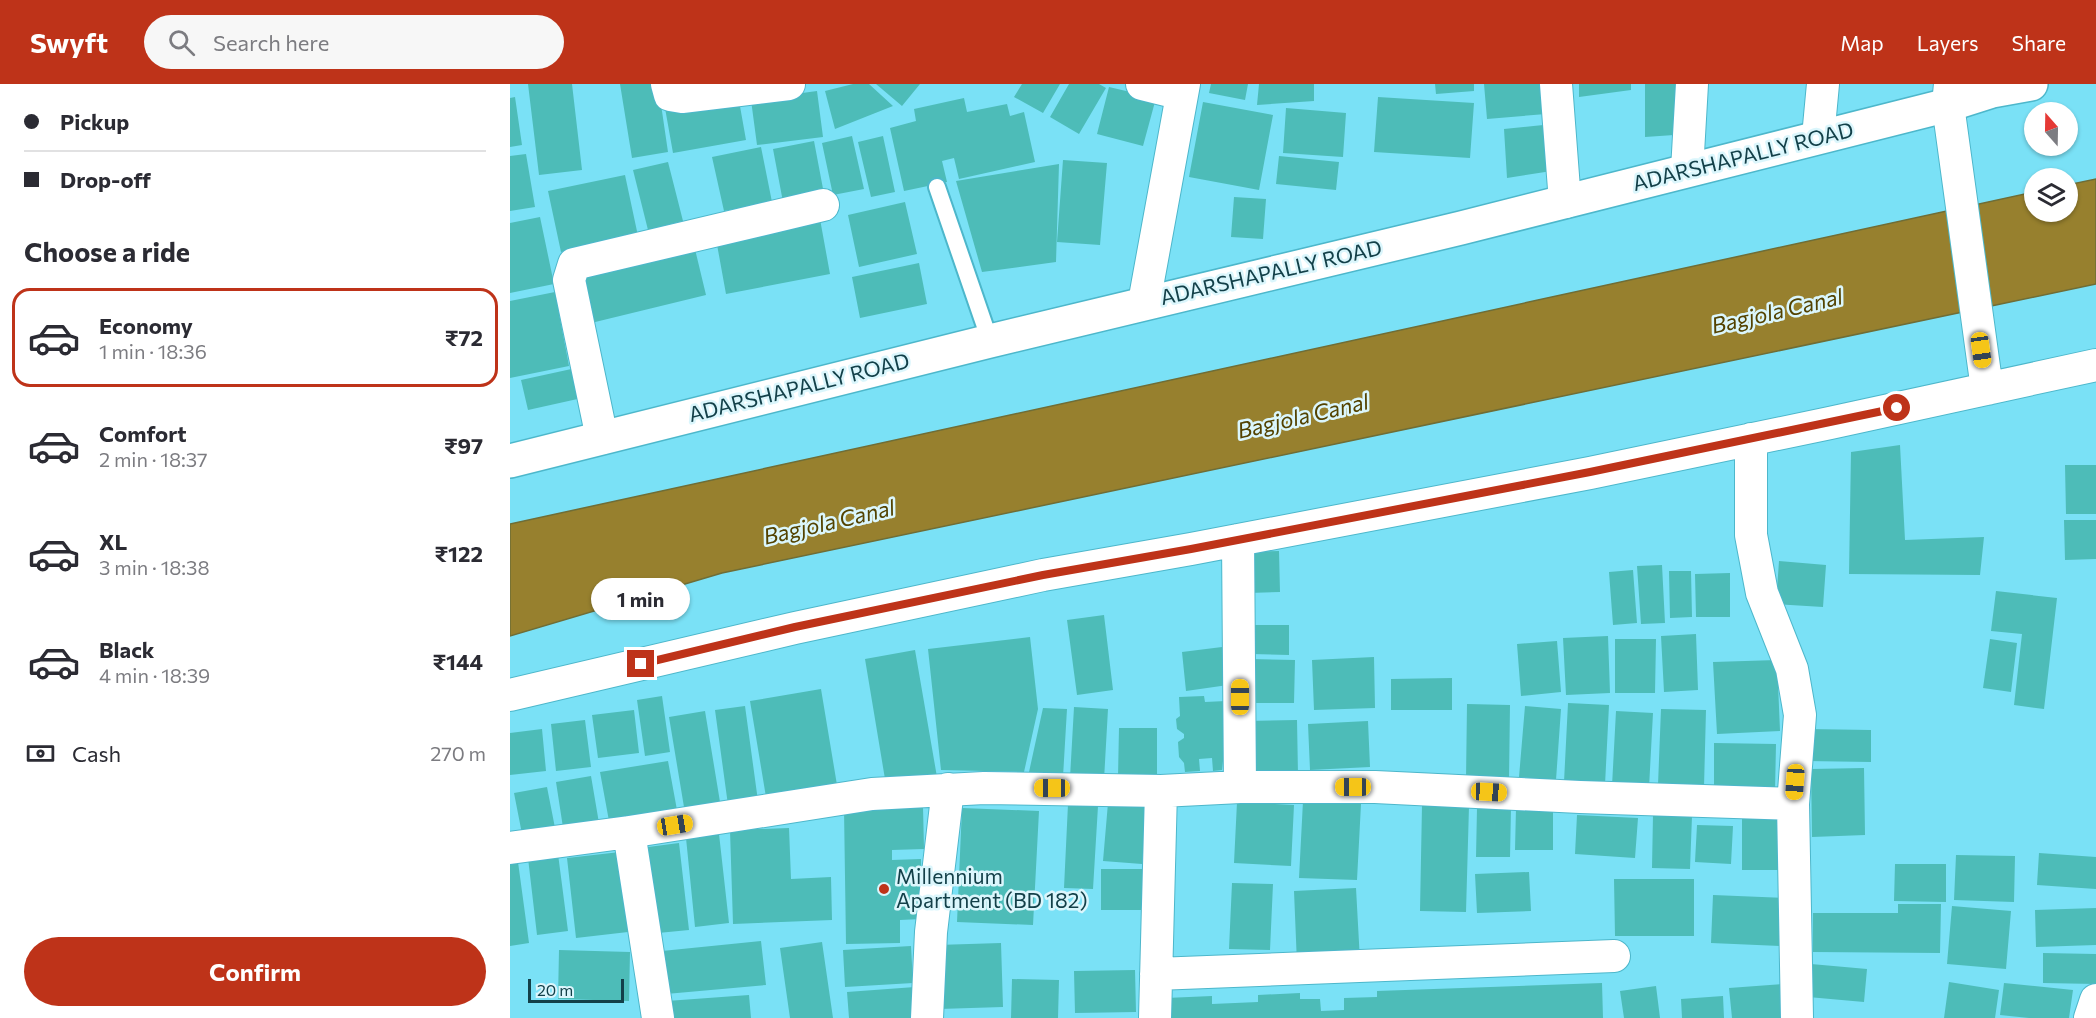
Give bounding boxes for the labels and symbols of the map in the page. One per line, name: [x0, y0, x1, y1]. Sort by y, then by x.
north arrow: [2024, 102, 2078, 156]
street label: ADARSHAPALLY ROAD: [1630, 116, 1856, 195]
street label: ADARSHAPALLY ROAD: [1157, 234, 1384, 309]
water label: Bagjola Canal: [1709, 282, 1846, 339]
car: [1970, 331, 1992, 369]
street label: ADARSHAPALLY ROAD: [686, 347, 912, 426]
water label: Bagjola Canal: [1235, 387, 1372, 444]
route start: [1883, 394, 1910, 421]
water label: Bagjola Canal: [761, 493, 898, 550]
callout: 1 min: [592, 577, 690, 619]
route end: [627, 650, 654, 677]
car: [1231, 679, 1249, 715]
car: [1785, 763, 1805, 801]
car: [1335, 778, 1371, 796]
car: [1034, 779, 1070, 797]
car: [1471, 782, 1507, 802]
car: [656, 813, 694, 837]
place label: Millennium Apartment (BD 182): [896, 863, 1087, 912]
marker: Millennium Apartment (BD 182): [877, 882, 891, 896]
scale bar: [528, 976, 624, 1004]

